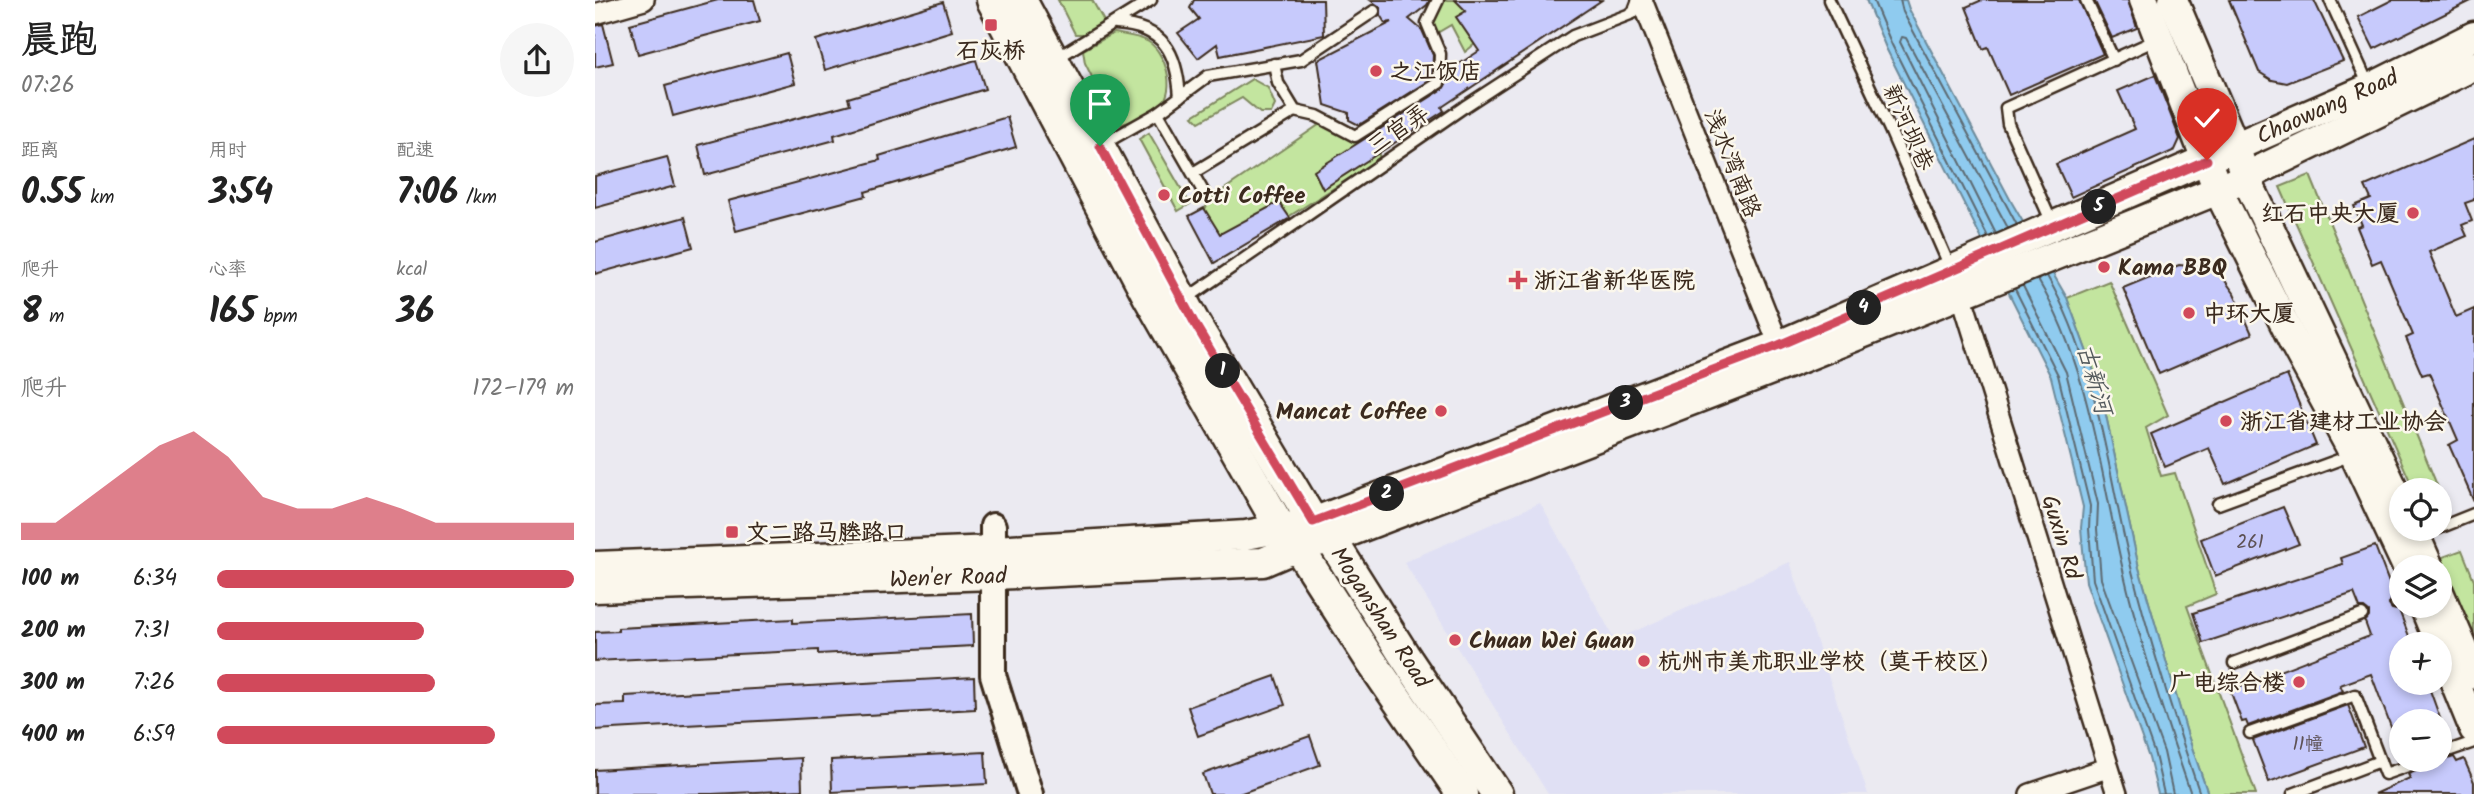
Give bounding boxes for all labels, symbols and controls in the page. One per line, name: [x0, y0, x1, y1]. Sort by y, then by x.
text: 晨跑: [21, 12, 97, 72]
marker: 石灰桥: [983, 17, 999, 33]
button: share: [500, 23, 574, 97]
place label: 石灰桥: [957, 34, 1026, 70]
place label: 之江饭店: [1390, 55, 1482, 91]
street label: Chaowang Road: [2251, 60, 2405, 155]
marker: 之江饭店: [1368, 63, 1384, 79]
text: 07:26: [21, 68, 75, 104]
pin: [1070, 74, 1130, 146]
street label: 新河坝巷: [1872, 78, 1943, 178]
icon: arrive: [1081, 85, 1119, 123]
pin: [2177, 88, 2237, 160]
street label: 三官弄: [1360, 96, 1438, 165]
icon: check: [2188, 99, 2226, 137]
street label: 浅水湾南路: [1693, 104, 1769, 224]
text: 距离: [21, 136, 59, 166]
text: 用时: [209, 136, 247, 166]
text: 配速: [396, 136, 434, 166]
text: 0.55: [21, 166, 83, 222]
text: 3:54: [209, 166, 273, 222]
text: 7:06: [396, 166, 458, 222]
place label: Cotti Coffee: [1178, 179, 1305, 215]
text: km: [83, 183, 114, 213]
text: /km: [458, 183, 497, 213]
marker: Cotti Coffee: [1156, 187, 1172, 203]
pin: 5: [2081, 190, 2117, 224]
text: 5: [2094, 191, 2103, 221]
place label: 红石中央大厦: [2261, 197, 2399, 233]
marker: 红石中央大厦: [2405, 205, 2421, 221]
place label: Kama BBQ: [2118, 251, 2227, 287]
text: 爬升: [21, 255, 59, 285]
text: 心率: [209, 255, 247, 285]
text: kcal: [396, 255, 427, 285]
marker: Kama BBQ: [2096, 259, 2112, 275]
place label: 浙江省新华医院: [1534, 264, 1695, 300]
marker: 浙江省新华医院: [1508, 270, 1528, 290]
text: 8: [21, 285, 42, 341]
text: 165: [209, 285, 256, 341]
text: 36: [396, 285, 434, 341]
pin: 4: [1847, 290, 1881, 326]
text: 4: [1858, 292, 1869, 322]
place label: 中环大厦: [2203, 297, 2295, 333]
text: m: [42, 302, 64, 332]
text: bpm: [256, 302, 298, 332]
marker: 中环大厦: [2181, 305, 2197, 321]
water label: 古新河: [2065, 339, 2123, 423]
pin: 1: [1205, 354, 1241, 388]
text: 1: [1220, 355, 1225, 385]
text: 爬升: [21, 371, 67, 407]
text: 172–179 m: [472, 371, 574, 407]
pin: 3: [1609, 386, 1643, 420]
text: 3: [1620, 387, 1631, 417]
place label: Mancat Coffee: [1276, 395, 1427, 431]
marker: Mancat Coffee: [1433, 403, 1449, 419]
place label: 浙江省建材工业协会: [2240, 405, 2447, 441]
marker: 浙江省建材工业协会: [2218, 413, 2234, 429]
pin: 2: [1369, 476, 1405, 512]
text: 2: [1381, 478, 1392, 508]
map controls: [2389, 478, 2452, 772]
button: locate: [2389, 478, 2452, 541]
street label: Guxin Rd: [2030, 491, 2090, 585]
place label: 文二路马塍路口: [746, 516, 907, 552]
marker: 文二路马塍路口: [724, 524, 740, 540]
house number: 261: [2236, 528, 2264, 558]
street label: Moganshan Road: [1320, 540, 1439, 697]
button: layers: [2389, 555, 2452, 618]
street label: Wen'er Road: [889, 559, 1008, 599]
text: 100 m: [21, 561, 79, 597]
text: 6:34: [133, 561, 177, 597]
text: 200 m: [21, 613, 86, 649]
text: 7:31: [133, 613, 170, 649]
place label: Chuan Wei Guan: [1469, 624, 1634, 660]
marker: Chuan Wei Guan: [1447, 632, 1463, 648]
button: +: [2389, 632, 2452, 695]
place label: 杭州市美术职业学校（莫干校区）: [1658, 645, 2003, 681]
marker: 杭州市美术职业学校（莫干校区）: [1636, 653, 1652, 669]
text: 300 m: [21, 665, 85, 701]
text: 7:26: [133, 665, 175, 701]
place label: 广电综合楼: [2170, 666, 2285, 702]
marker: 广电综合楼: [2291, 674, 2307, 690]
button: −: [2389, 709, 2452, 772]
text: 400 m: [21, 717, 85, 753]
text: 6:59: [133, 717, 175, 753]
house number: 11幢: [2293, 730, 2324, 760]

